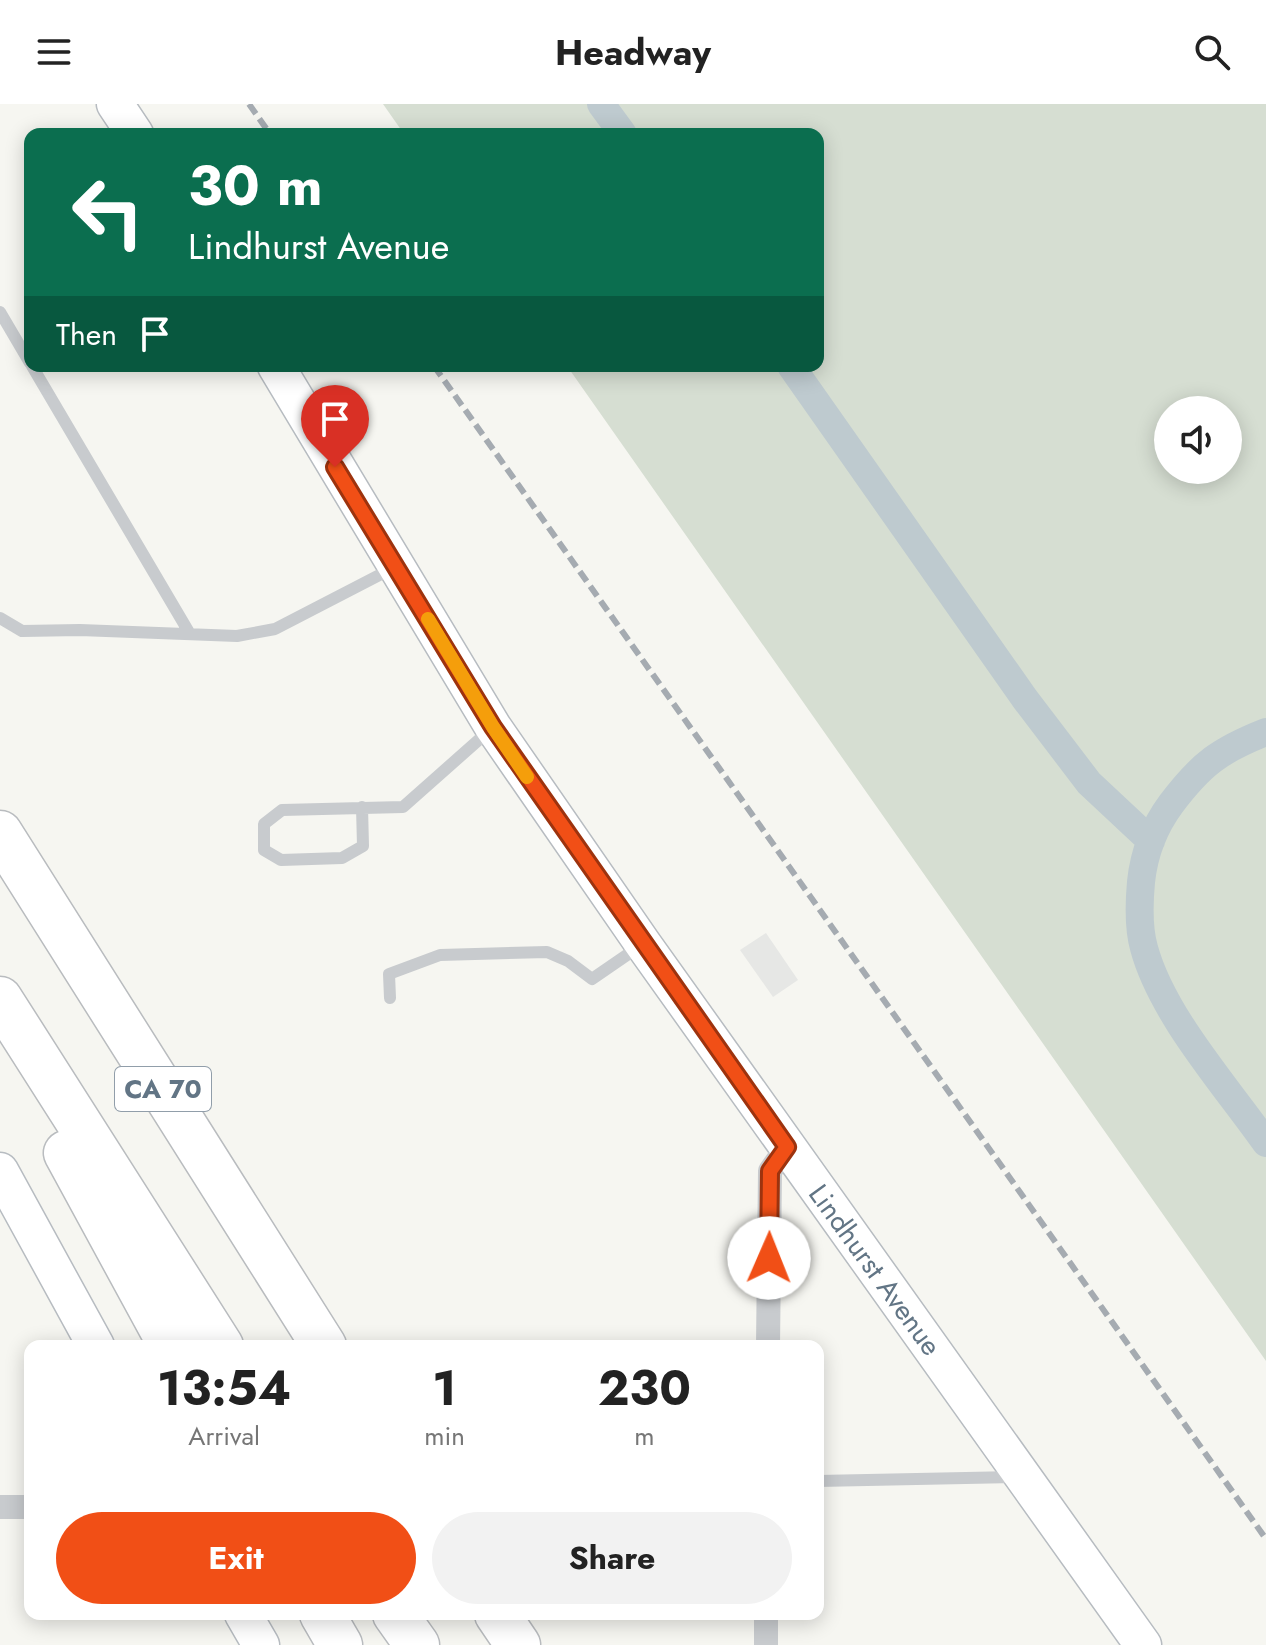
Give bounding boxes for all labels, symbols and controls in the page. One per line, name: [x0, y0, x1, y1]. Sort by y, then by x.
text: Headway: [555, 26, 711, 78]
icon: menu: [32, 30, 76, 74]
icon: search: [1190, 30, 1234, 74]
text: 30 m: [188, 145, 323, 226]
icon: left: [56, 160, 160, 264]
text: Lindhurst Avenue: [188, 220, 449, 272]
icon: arrive: [133, 312, 177, 356]
text: Then: [56, 313, 117, 356]
pin: [301, 385, 369, 467]
map controls: [1154, 396, 1242, 484]
button: sound: [1154, 396, 1242, 484]
icon: arrive: [313, 397, 357, 441]
road number: CA 70: [115, 1067, 211, 1111]
street label: Lindhurst Avenue: [799, 1176, 951, 1364]
position arrow: [727, 1216, 811, 1300]
text: 13:54: [157, 1354, 291, 1423]
text: 1: [432, 1354, 457, 1423]
text: 230: [598, 1354, 691, 1423]
text: Arrival: [188, 1417, 260, 1455]
text: min: [424, 1417, 465, 1455]
text: m: [634, 1417, 655, 1455]
button: Exit: [56, 1512, 416, 1604]
button: Share: [432, 1512, 792, 1604]

